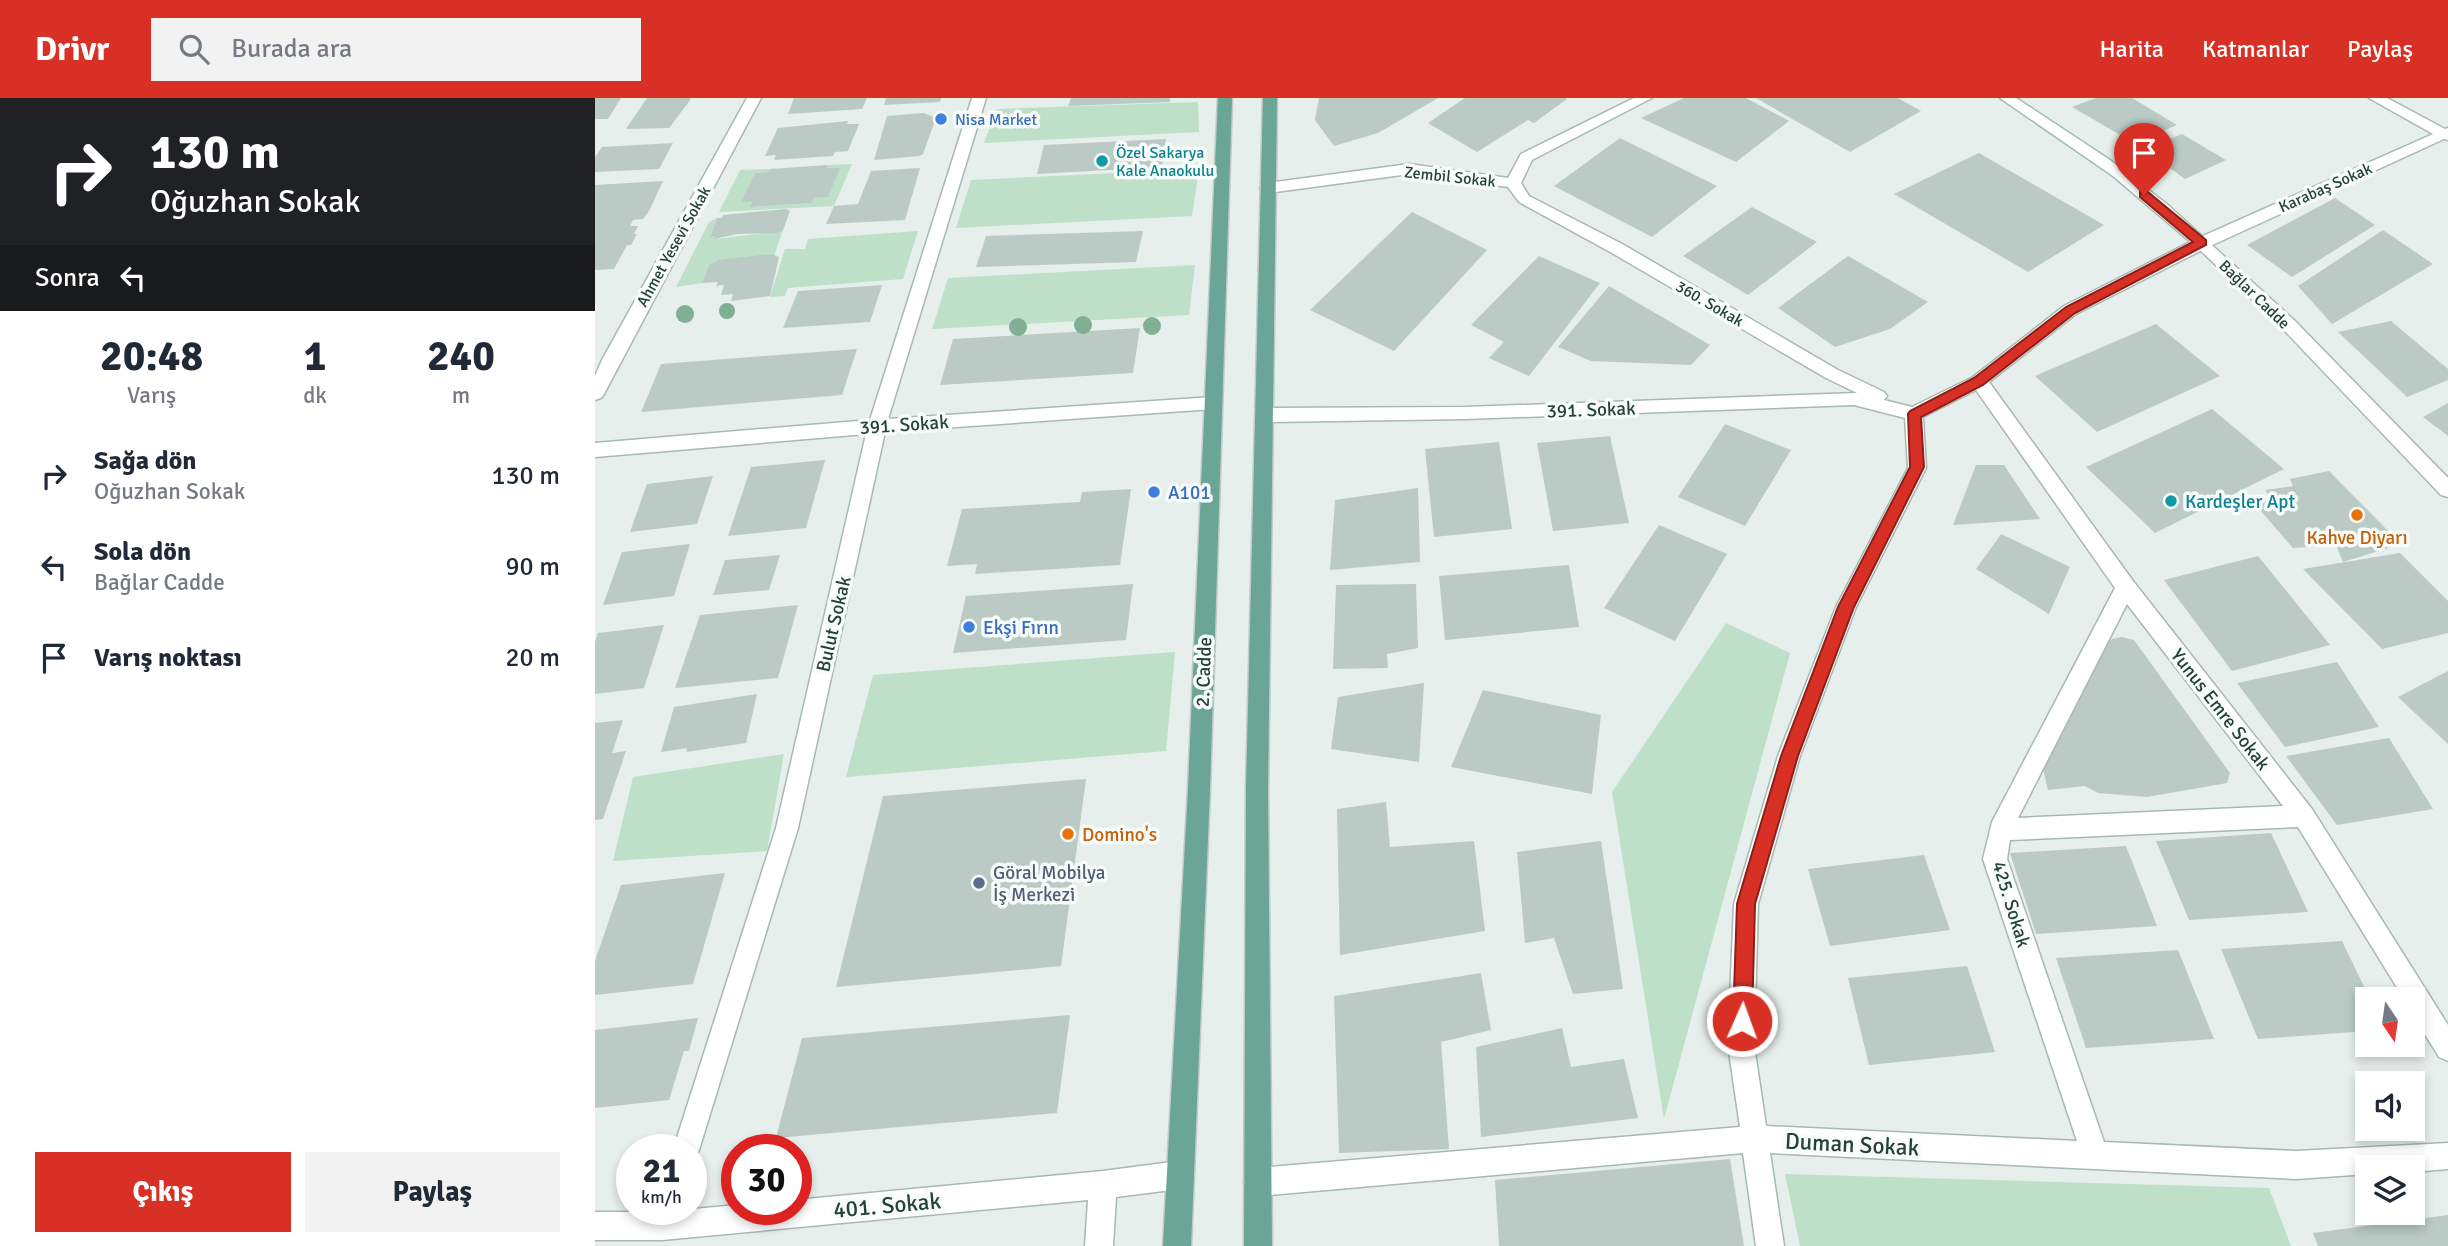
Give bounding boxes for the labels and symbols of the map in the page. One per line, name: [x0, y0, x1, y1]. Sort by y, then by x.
place label: Nisa Market: [955, 110, 1037, 130]
marker: Nisa Market: [933, 111, 949, 127]
pin: [2114, 123, 2174, 195]
place label: Özel Sakarya Kale Anaokulu: [1116, 143, 1214, 181]
marker: Özel Sakarya Kale Anaokulu: [1094, 153, 1110, 169]
street label: Karabaş Sokak: [2276, 158, 2375, 217]
street label: Zembil Sokak: [1403, 162, 1497, 192]
street label: Ahmet Yesevi Sokak: [632, 183, 715, 310]
street label: Bağlar Cadde: [2215, 256, 2294, 334]
street label: 360. Sokak: [1672, 276, 1747, 331]
street label: 391. Sokak: [1546, 396, 1636, 424]
street label: 391. Sokak: [859, 410, 950, 440]
place label: A101: [1168, 481, 1210, 505]
marker: A101: [1146, 484, 1162, 500]
place label: Kardeşler Apt: [2185, 490, 2295, 514]
marker: Kardeşler Apt: [2163, 493, 2179, 509]
marker: Kahve Diyarı: [2349, 507, 2365, 523]
place label: Kahve Diyarı: [2306, 526, 2408, 550]
street label: Bulut Sokak: [811, 574, 857, 674]
place label: Ekşi Fırın: [983, 616, 1059, 640]
marker: Ekşi Fırın: [961, 619, 977, 635]
street label: 2. Cadde: [1191, 637, 1217, 707]
street label: Yunus Emre Sokak: [2165, 644, 2275, 776]
place label: Domino's: [1082, 823, 1157, 847]
marker: Domino's: [1060, 826, 1076, 842]
street label: 425. Sokak: [1987, 858, 2036, 951]
place label: Göral Mobilya İş Merkezi: [993, 861, 1105, 907]
marker: Göral Mobilya İş Merkezi: [971, 875, 987, 891]
position arrow: [1705, 984, 1779, 1058]
north arrow: [2355, 987, 2425, 1057]
street label: Duman Sokak: [1784, 1126, 1920, 1163]
speed limit sign: 30: [721, 1134, 812, 1225]
street label: 401. Sokak: [832, 1186, 942, 1225]

